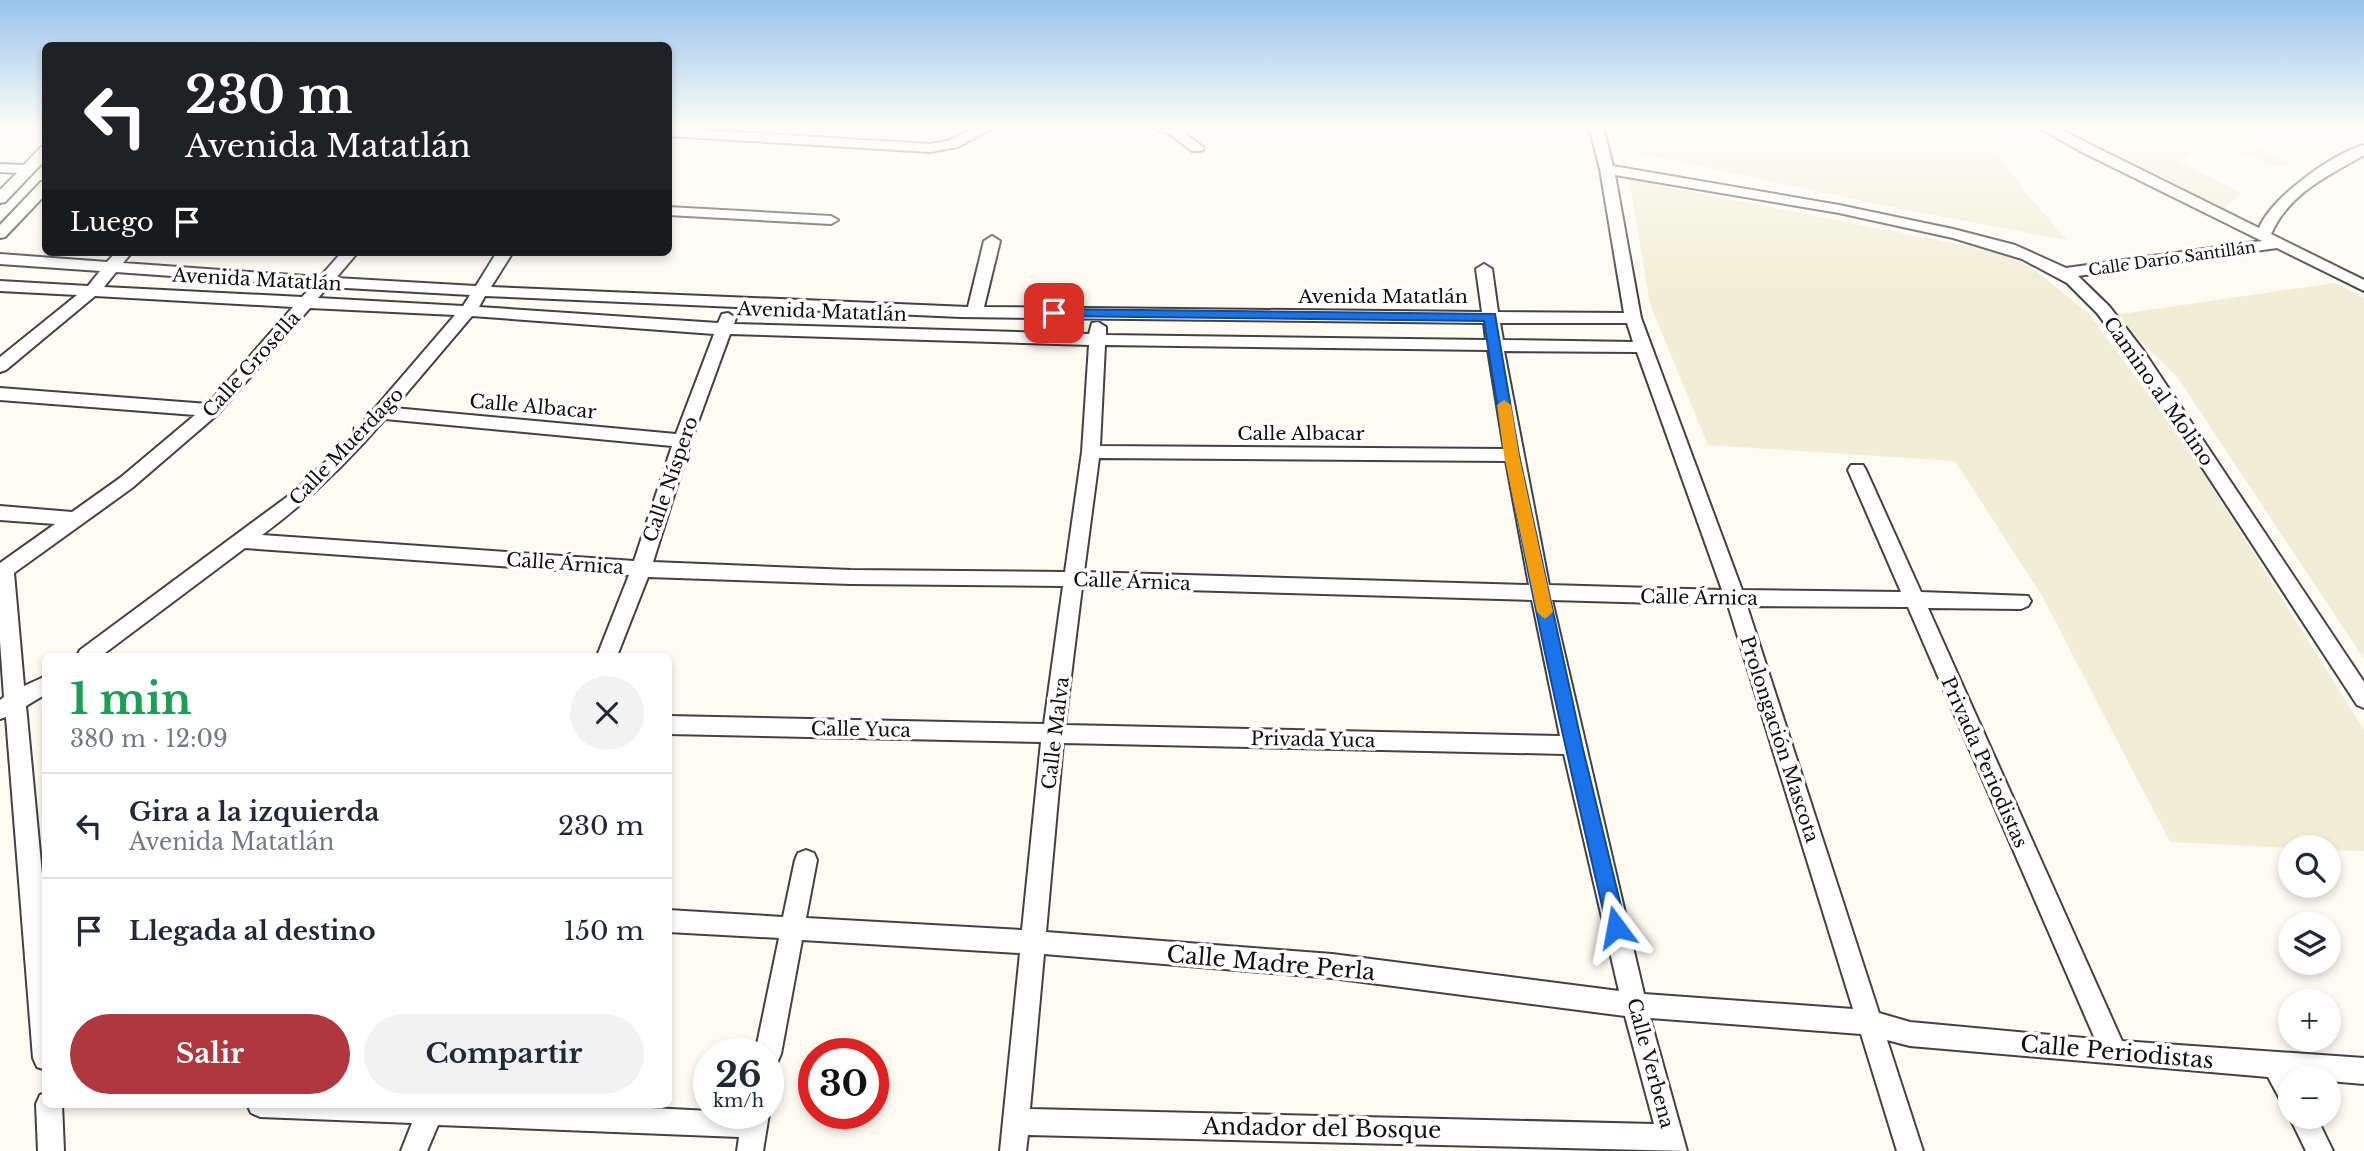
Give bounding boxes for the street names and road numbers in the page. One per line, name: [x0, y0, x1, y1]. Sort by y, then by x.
street label: Calle Darío Santillán: [2087, 236, 2257, 280]
street label: Avenida Matatlán: [171, 264, 342, 295]
street label: Avenida Matatlán: [1297, 285, 1468, 308]
street label: Avenida Matatlán: [736, 297, 907, 326]
street label: Calle Grosella: [198, 306, 305, 422]
street label: Camino al Molino: [2099, 312, 2219, 470]
street label: Calle Muérdago: [284, 383, 408, 510]
street label: Calle Albacar: [469, 389, 597, 424]
street label: Calle Níspero: [638, 413, 703, 545]
street label: Calle Albacar: [1237, 422, 1365, 445]
street label: Calle Árnica: [505, 548, 625, 579]
street label: Calle Árnica: [1073, 568, 1192, 595]
street label: Calle Árnica: [1640, 585, 1759, 610]
street label: Prolongación Mascota: [1735, 633, 1824, 846]
street label: Privada Periodistas: [1936, 673, 2033, 851]
street label: Calle Malva: [1037, 675, 1074, 791]
street label: Calle Yuca: [811, 717, 912, 742]
street label: Privada Yuca: [1251, 727, 1376, 752]
street label: Calle Madre Perla: [1166, 940, 1377, 986]
street label: Calle Verbena: [1622, 996, 1679, 1131]
street label: Calle Periodistas: [2019, 1030, 2215, 1074]
street label: Andador del Bosque: [1201, 1112, 1442, 1144]

